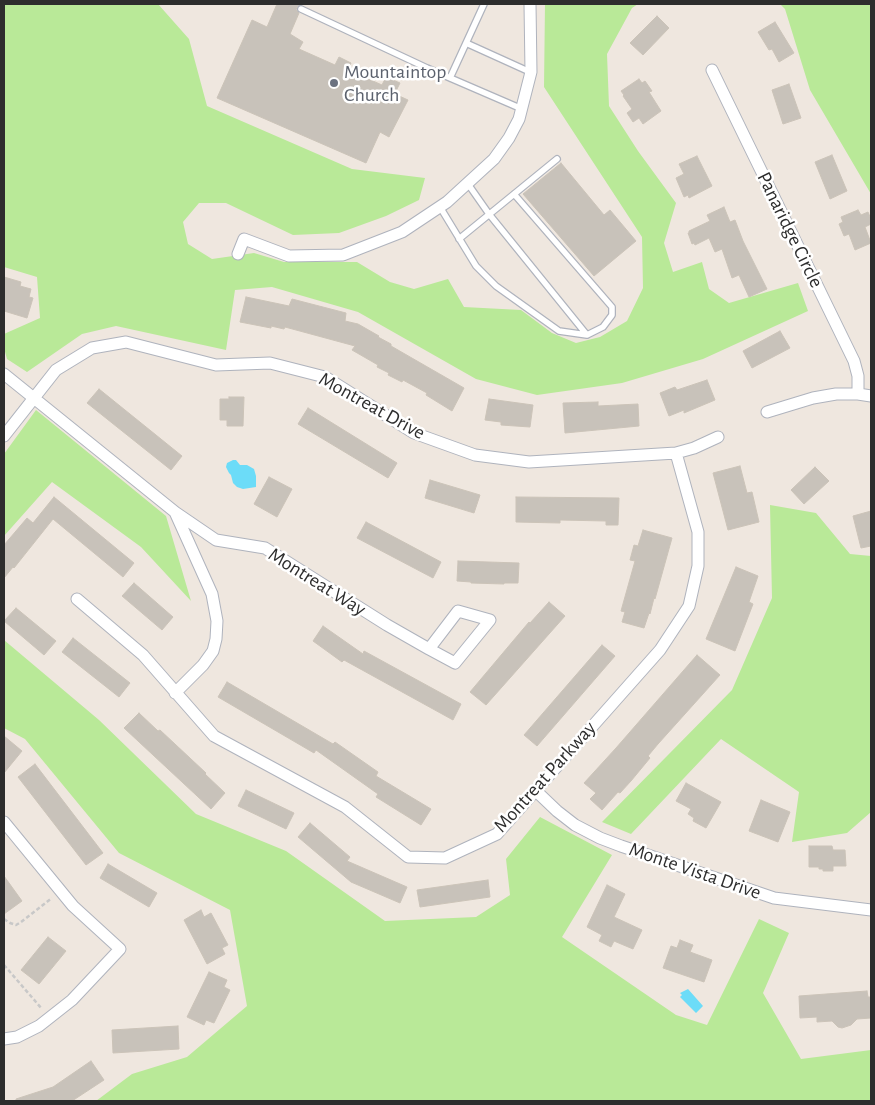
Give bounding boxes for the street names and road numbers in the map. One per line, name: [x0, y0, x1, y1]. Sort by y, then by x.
street label: Panaridge Circle: [752, 168, 828, 292]
street label: Montreat Drive: [315, 367, 429, 445]
street label: Montreat Way: [264, 543, 370, 621]
street label: Montreat Parkway: [489, 716, 601, 838]
street label: Monte Vista Drive: [626, 837, 764, 905]

